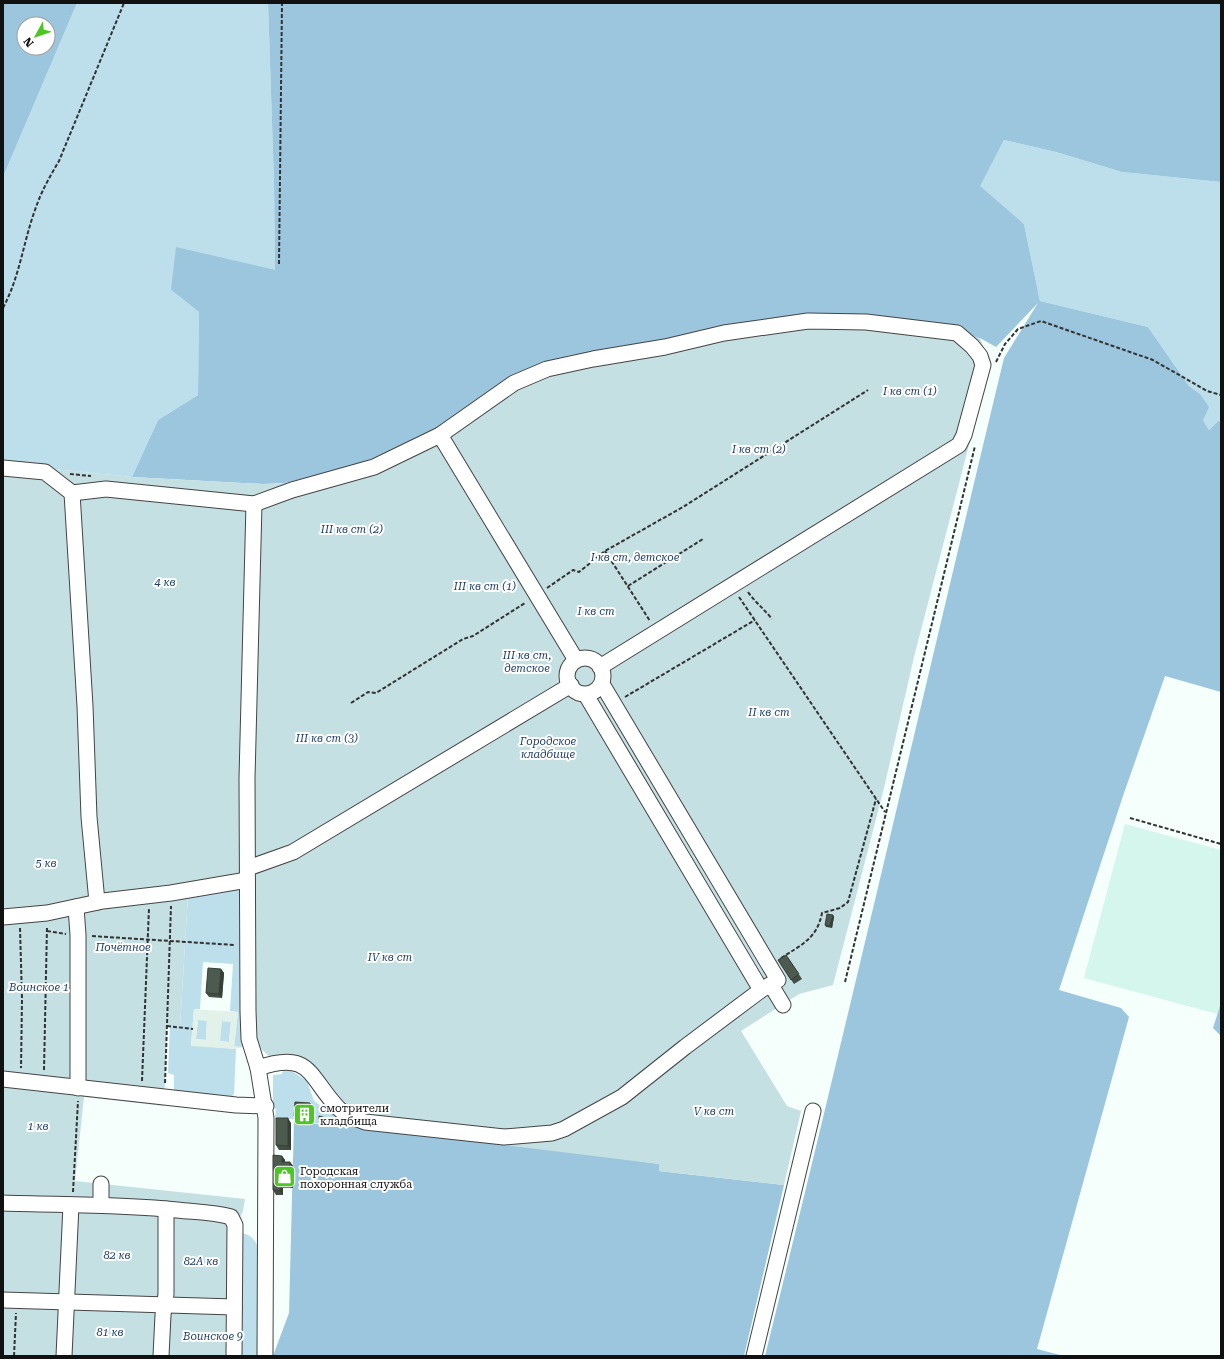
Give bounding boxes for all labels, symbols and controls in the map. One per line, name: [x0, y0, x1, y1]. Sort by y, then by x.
north arrow: [16, 16, 56, 56]
text: N: [21, 34, 36, 50]
park label: I кв ст (1): [882, 385, 937, 398]
park label: I кв ст (2): [731, 443, 786, 456]
park label: III кв ст (2): [320, 523, 383, 536]
park label: I кв ст, детское: [590, 551, 680, 564]
park label: 4 кв: [154, 576, 176, 589]
park label: III кв ст (1): [453, 580, 516, 593]
park label: I кв ст: [576, 605, 615, 618]
park label: III кв ст, детское: [502, 649, 551, 675]
park label: II кв ст: [747, 706, 790, 719]
park label: III кв ст (3): [295, 732, 358, 745]
park label: Городское кладбище: [519, 735, 577, 761]
park label: 5 кв: [34, 857, 57, 870]
park label: Почётное: [94, 941, 151, 954]
park label: IV кв ст: [367, 951, 413, 964]
park label: Воинское 1: [8, 981, 69, 994]
building icon: смотрители кладбища: [292, 1101, 318, 1127]
place label: смотрители кладбища: [320, 1102, 389, 1128]
park label: V кв ст: [694, 1105, 734, 1118]
park label: 1 кв: [27, 1120, 49, 1133]
shop icon: Городская похоронная служба: [272, 1164, 298, 1190]
place label: Городская похоронная служба: [300, 1165, 412, 1191]
park label: 82 кв: [103, 1249, 131, 1262]
park label: 82А кв: [184, 1255, 218, 1268]
park label: 81 кв: [96, 1326, 124, 1339]
park label: Воинское 9: [182, 1330, 243, 1343]

